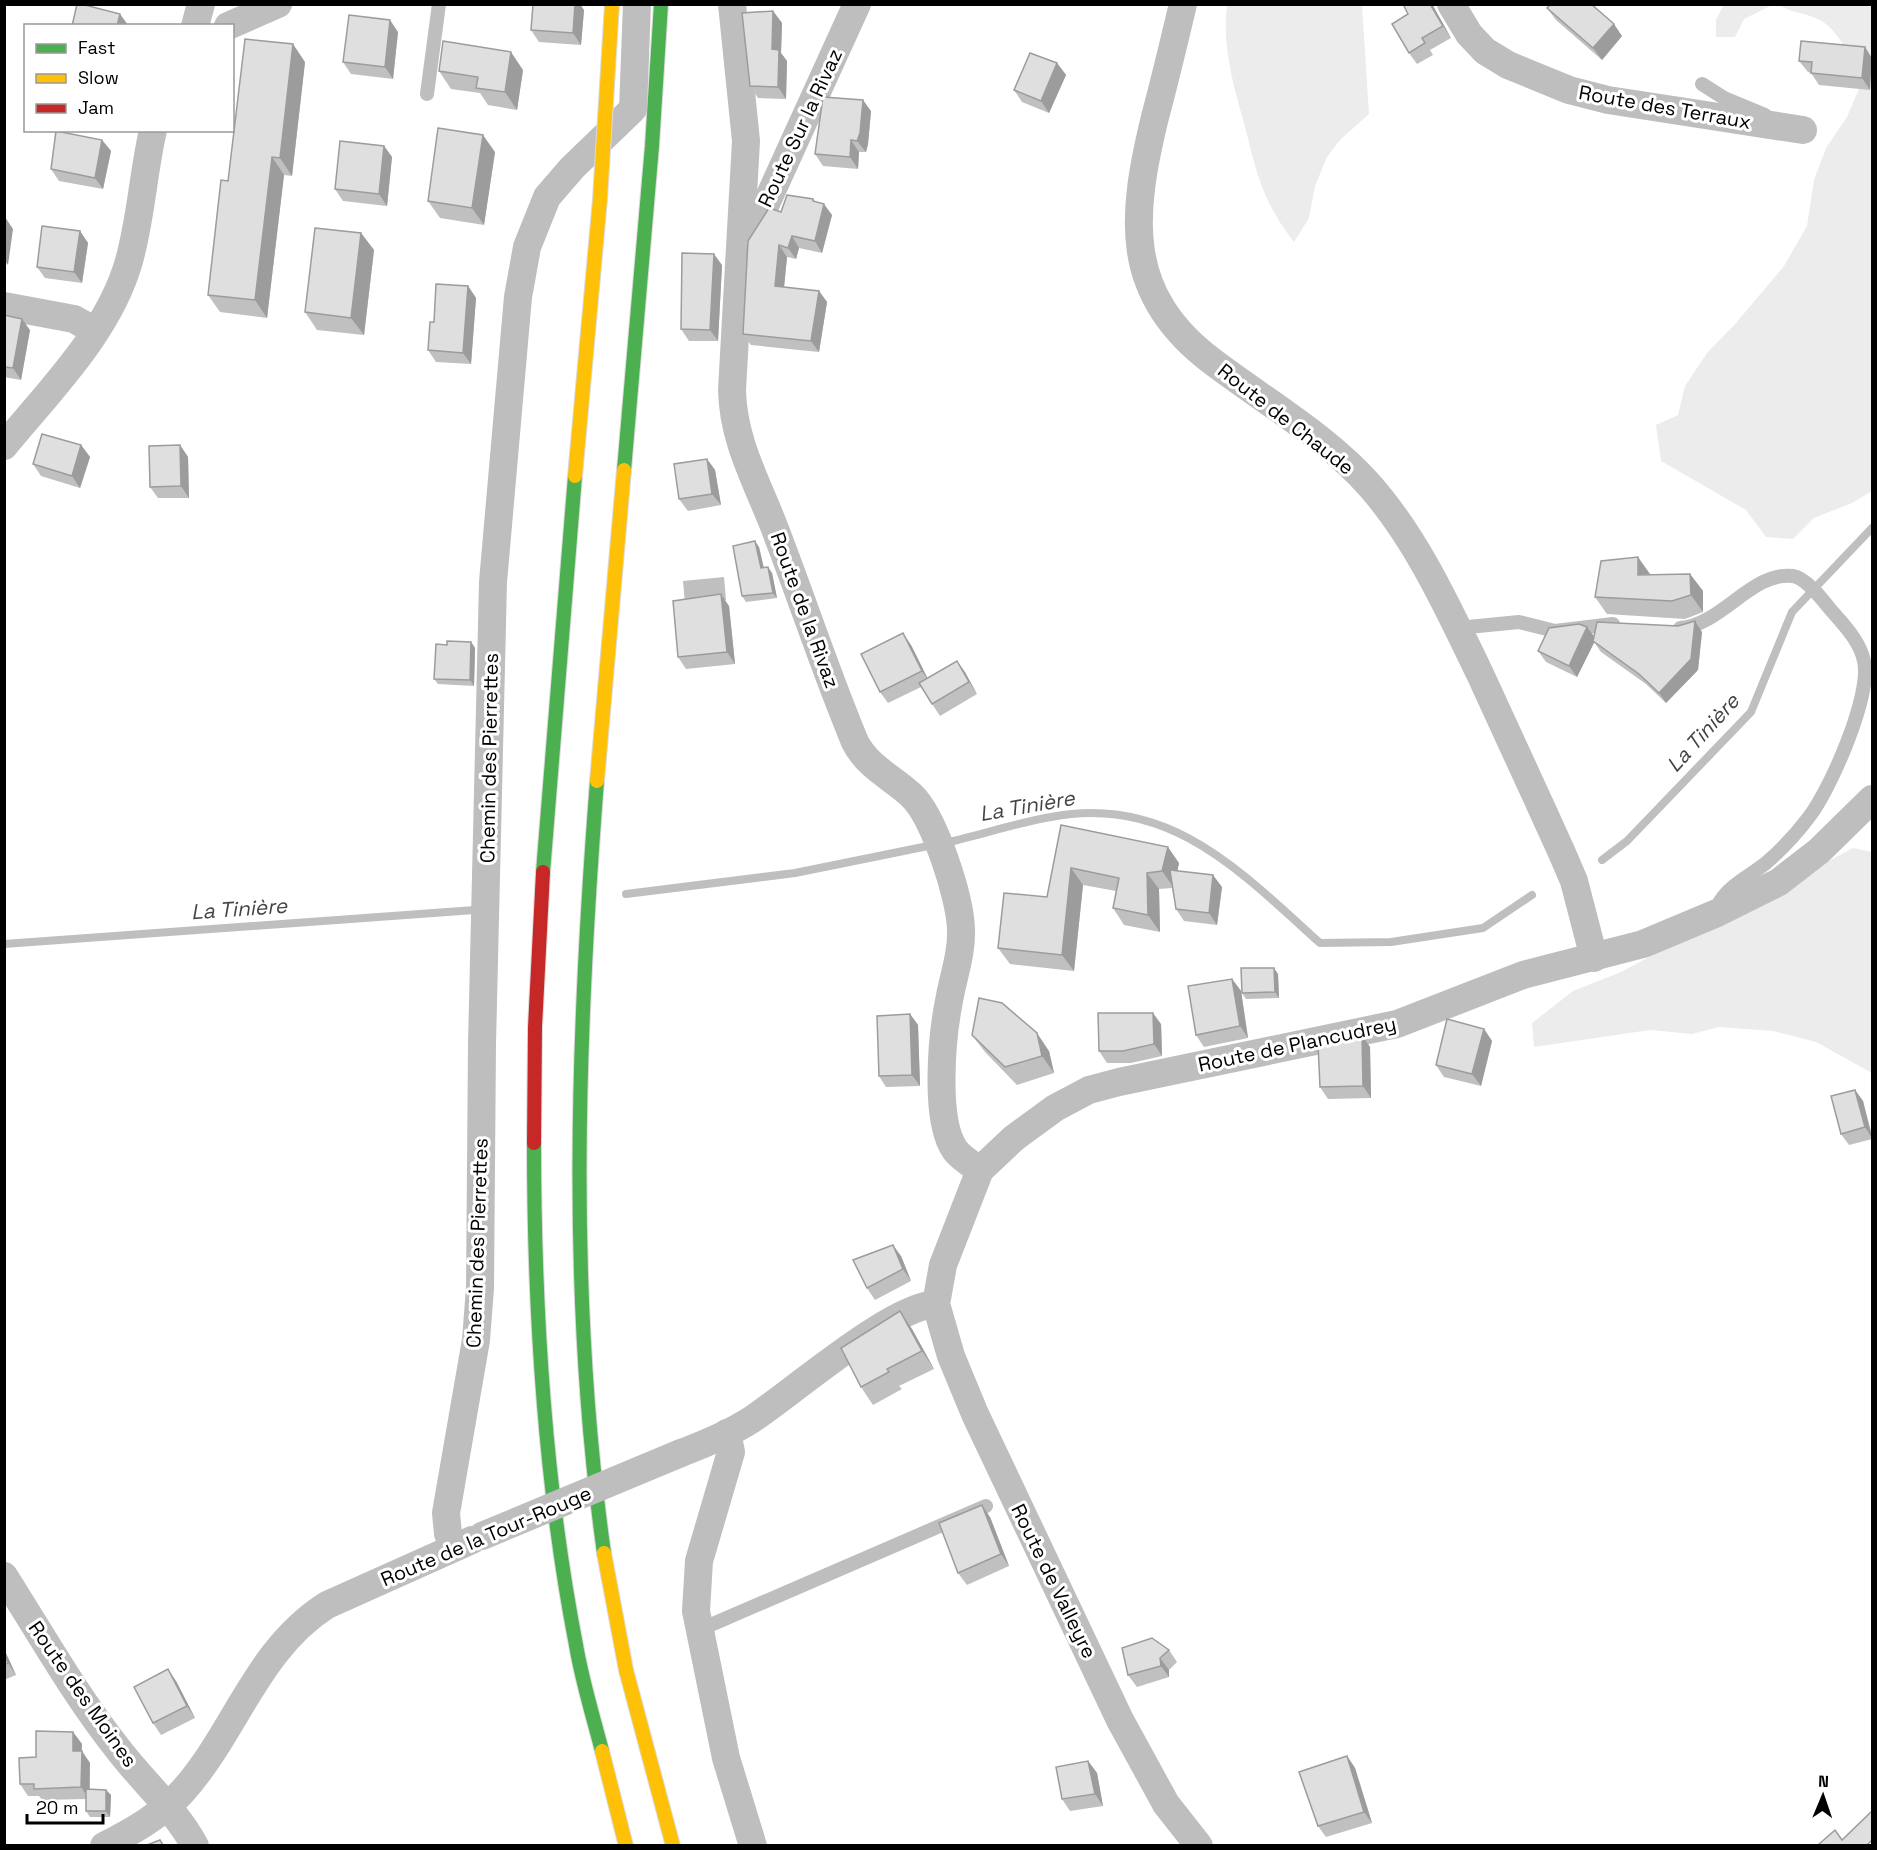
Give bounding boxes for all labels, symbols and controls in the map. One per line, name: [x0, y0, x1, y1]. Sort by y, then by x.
legend: [24, 24, 234, 132]
text: Fast: [78, 36, 115, 59]
street label: Route Sur la Rivaz: [752, 45, 848, 211]
text: Slow: [78, 66, 119, 89]
street label: Route des Terraux: [1577, 79, 1753, 135]
text: Jam: [78, 96, 114, 119]
street label: Route de Chaude: [1213, 358, 1359, 480]
street label: Route de la Rivaz: [765, 528, 845, 692]
street label: Chemin des Pierrettes: [474, 653, 504, 863]
water label: La Tinière: [1660, 687, 1746, 777]
water label: La Tinière: [977, 784, 1078, 827]
water label: La Tinière: [190, 892, 289, 925]
street label: Route de Plancudrey: [1196, 1010, 1398, 1078]
street label: Chemin des Pierrettes: [460, 1138, 494, 1348]
street label: Route de la Tour-Rouge: [377, 1480, 595, 1592]
street label: Route de Valleyre: [1005, 1499, 1103, 1663]
street label: Route des Moines: [23, 1616, 143, 1772]
north arrow: [1793, 1766, 1853, 1826]
text: N: [1818, 1771, 1829, 1792]
scale bar: [27, 1787, 104, 1825]
text: 20 m: [36, 1796, 79, 1819]

